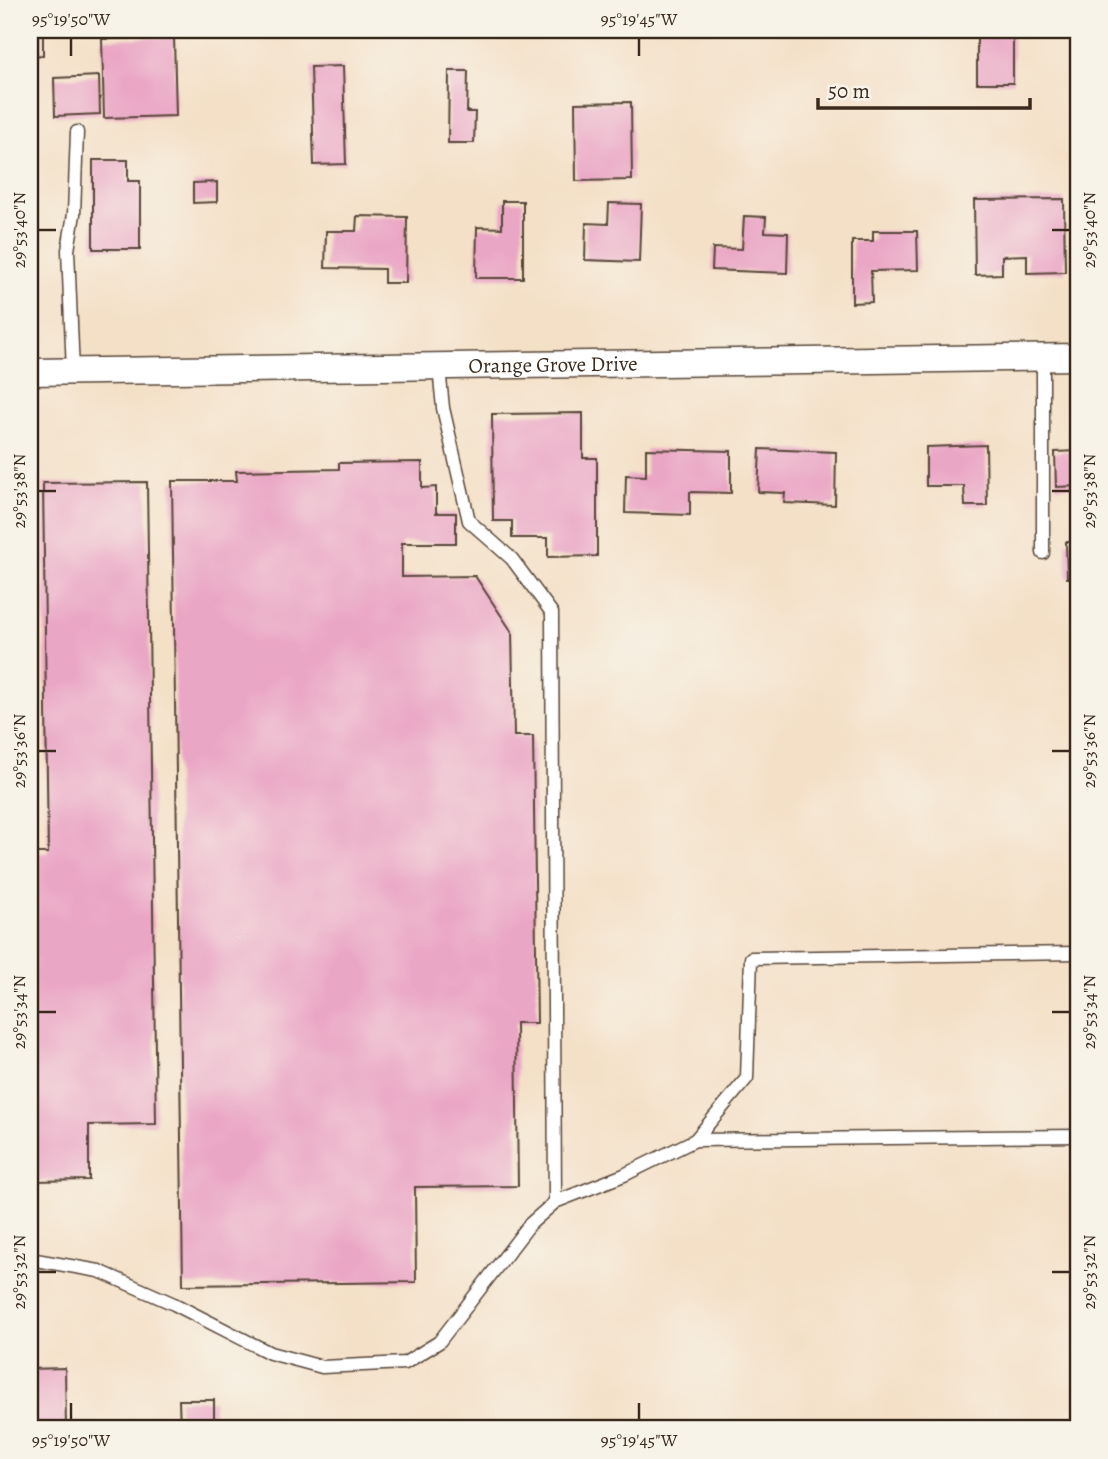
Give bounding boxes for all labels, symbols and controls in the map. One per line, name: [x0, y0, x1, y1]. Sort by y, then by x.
text: 95°19'50"W: [32, 7, 110, 31]
text: 95°19'45"W: [601, 7, 678, 31]
scale bar: [818, 66, 1029, 110]
text: 50 m: [828, 77, 870, 105]
text: 29°53'40"N: [7, 192, 31, 268]
text: 29°53'40"N: [1077, 192, 1101, 268]
street label: Orange Grove Drive: [468, 349, 638, 380]
text: 29°53'38"N: [7, 453, 31, 529]
text: 29°53'38"N: [1077, 453, 1101, 529]
text: 29°53'36"N: [7, 714, 31, 788]
text: 29°53'36"N: [1077, 714, 1101, 788]
text: 29°53'34"N: [7, 975, 31, 1049]
text: 29°53'34"N: [1077, 975, 1101, 1049]
text: 29°53'32"N: [7, 1234, 31, 1309]
text: 29°53'32"N: [1077, 1234, 1101, 1309]
text: 95°19'50"W: [32, 1428, 110, 1452]
text: 95°19'45"W: [601, 1428, 678, 1452]

